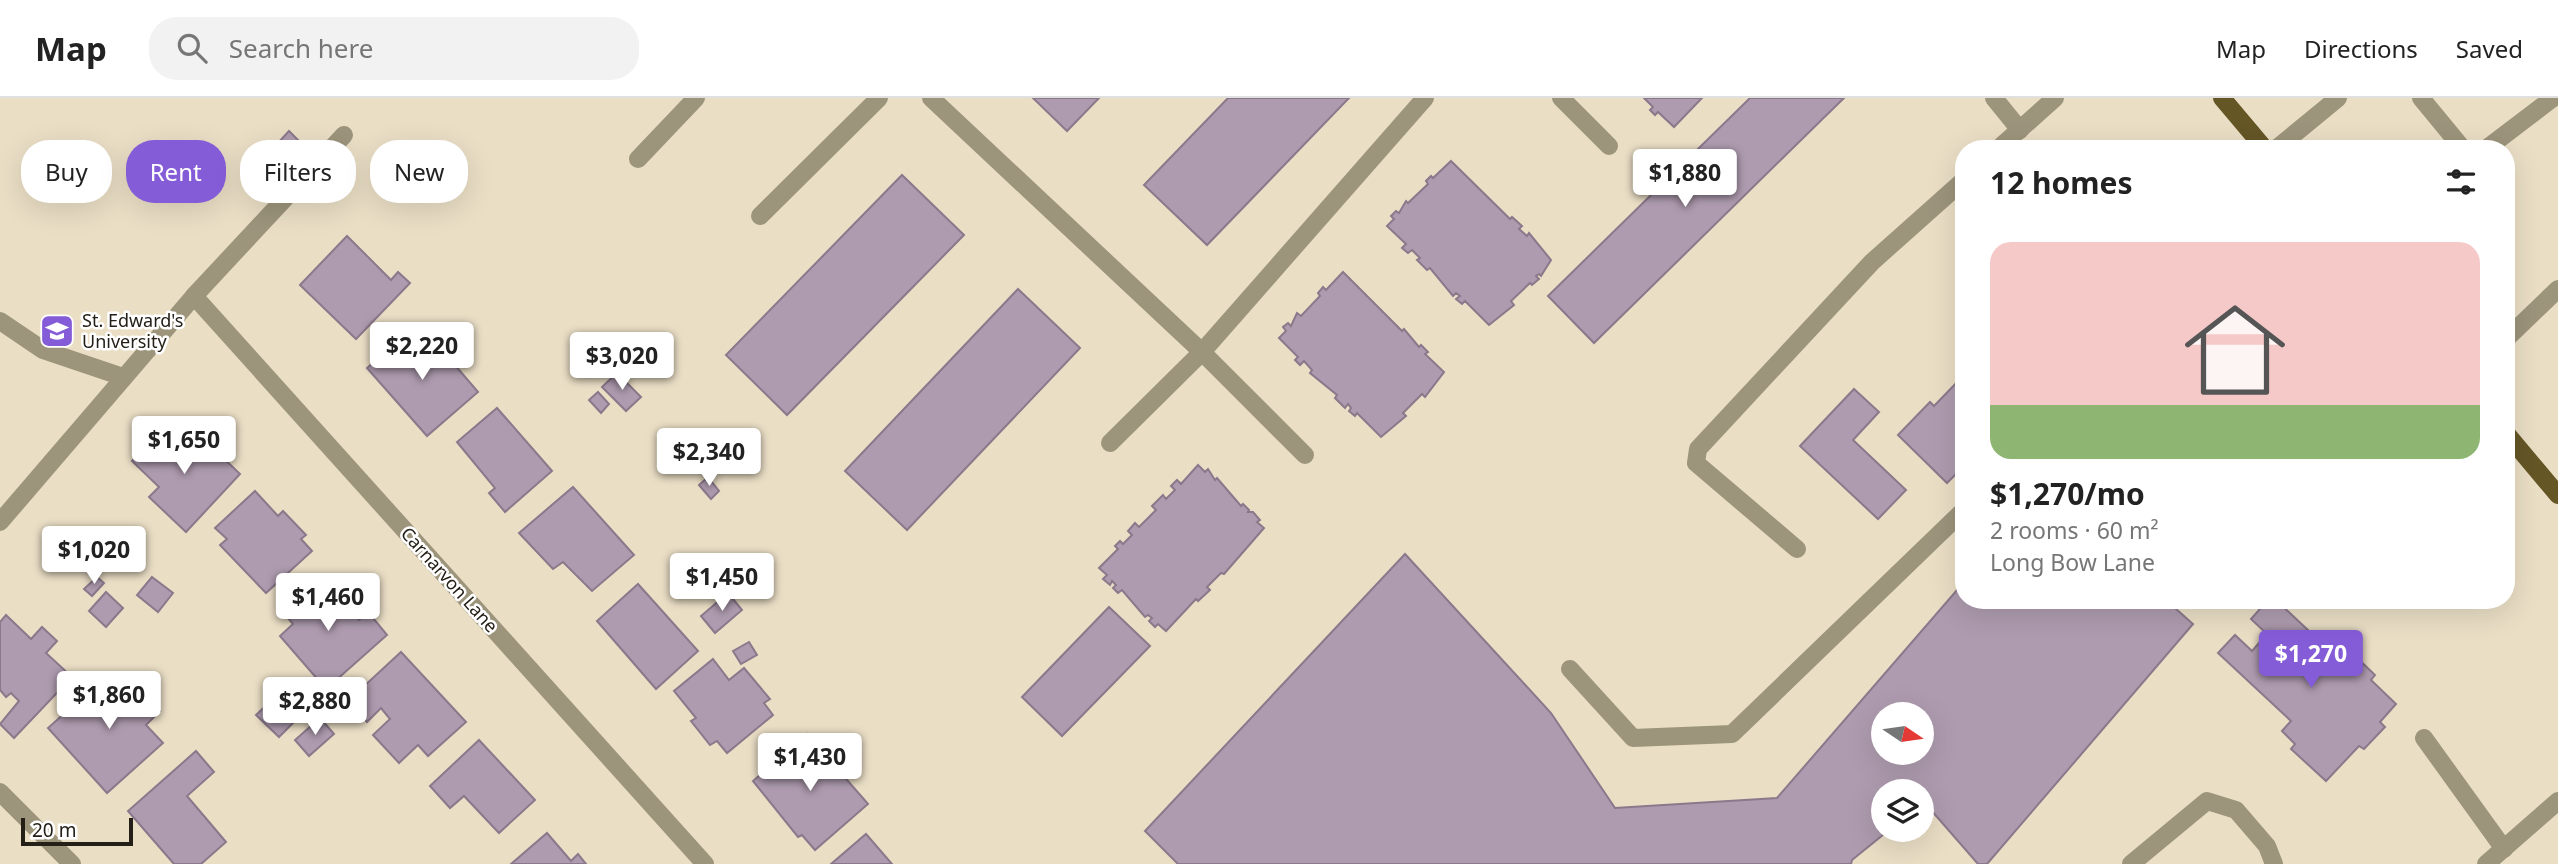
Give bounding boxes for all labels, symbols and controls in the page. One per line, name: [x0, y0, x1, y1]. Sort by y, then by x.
search box: [149, 17, 639, 80]
text: Map: [35, 26, 107, 71]
icon: search: [173, 29, 211, 67]
text: Search here: [229, 30, 373, 66]
text: Map: [2216, 32, 2266, 65]
text: Directions: [2304, 32, 2418, 65]
text: Saved: [2456, 32, 2523, 65]
chip: Buy: [21, 140, 112, 203]
chip: Rent: [126, 140, 226, 203]
chip: Filters: [240, 140, 356, 203]
chip: New: [370, 140, 468, 203]
pin: $1,880: [1628, 150, 1742, 209]
text: $1,880: [1649, 156, 1721, 188]
text: 12 homes: [1990, 162, 2133, 203]
icon: filters: [2442, 163, 2480, 201]
icon: home: [2172, 287, 2298, 413]
place label: St. Edward's University: [82, 308, 183, 353]
school or university icon: St. Edward's University: [38, 312, 76, 350]
pin: $2,220: [365, 322, 479, 382]
text: $2,220: [386, 329, 458, 361]
pin: $3,020: [565, 332, 679, 392]
text: $3,020: [586, 339, 658, 371]
pin: $1,650: [127, 416, 241, 476]
text: $1,650: [148, 423, 220, 455]
pin: $2,340: [652, 428, 766, 488]
text: $2,340: [673, 435, 745, 467]
text: $1,270/mo: [1990, 473, 2145, 514]
text: 2 rooms · 60 m²: [1990, 514, 2159, 546]
street label: Carnarvon Lane: [396, 521, 504, 637]
pin: $1,020: [37, 526, 151, 586]
text: $1,020: [58, 533, 130, 565]
text: Long Bow Lane: [1990, 546, 2155, 578]
pin: $1,450: [665, 554, 779, 613]
text: $1,450: [686, 560, 758, 592]
pin: $1,460: [271, 574, 385, 633]
text: $1,460: [292, 580, 364, 612]
pin: $1,270: [2254, 630, 2368, 690]
text: $1,270: [2275, 637, 2347, 669]
pin: $1,860: [52, 672, 166, 731]
text: $1,860: [73, 678, 145, 710]
pin: $2,880: [258, 678, 372, 737]
text: $2,880: [279, 684, 351, 716]
north arrow: [1871, 702, 1934, 765]
map controls: [1871, 702, 1934, 842]
pin: $1,430: [753, 734, 867, 793]
text: $1,430: [774, 740, 846, 772]
button: layers: [1871, 779, 1934, 842]
scale bar: [21, 815, 133, 847]
text: 20 m: [32, 817, 76, 843]

